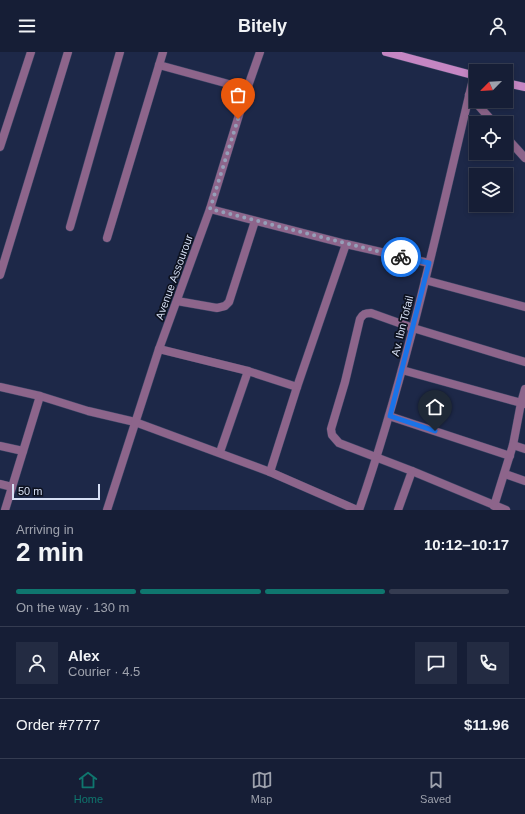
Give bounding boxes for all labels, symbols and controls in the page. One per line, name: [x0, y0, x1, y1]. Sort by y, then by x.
icon: menu: [16, 15, 38, 37]
icon: person: [487, 15, 509, 37]
text: Bitely: [238, 16, 287, 36]
north arrow: [469, 64, 513, 108]
map controls: [469, 64, 513, 212]
pin: [221, 78, 255, 119]
icon: bag: [227, 84, 249, 106]
button: locate: [469, 116, 513, 160]
button: layers: [469, 168, 513, 212]
street label: Avenue Assourour: [153, 232, 195, 321]
courier: [381, 237, 421, 277]
icon: bike: [390, 246, 412, 268]
street label: Av. Ibn Tofail: [389, 295, 415, 357]
pin: [418, 390, 452, 431]
icon: home: [424, 396, 446, 418]
scale bar: [12, 482, 100, 501]
text: 50 m: [18, 485, 42, 497]
text: Arriving in: [16, 522, 74, 537]
text: 10:12–10:17: [424, 536, 509, 553]
text: 2 min: [16, 537, 84, 567]
text: On the way · 130 m: [16, 600, 129, 615]
button: person: [16, 642, 58, 684]
button: chat: [415, 642, 457, 684]
button: phone: [467, 642, 509, 684]
text: Alex: [68, 647, 100, 664]
text: Courier · 4.5: [68, 664, 140, 679]
text: Order #7777: [16, 716, 100, 733]
text: $11.96: [464, 716, 509, 733]
tab: Home: [74, 769, 103, 805]
tab: Map: [251, 769, 273, 805]
tab: Saved: [420, 769, 451, 805]

